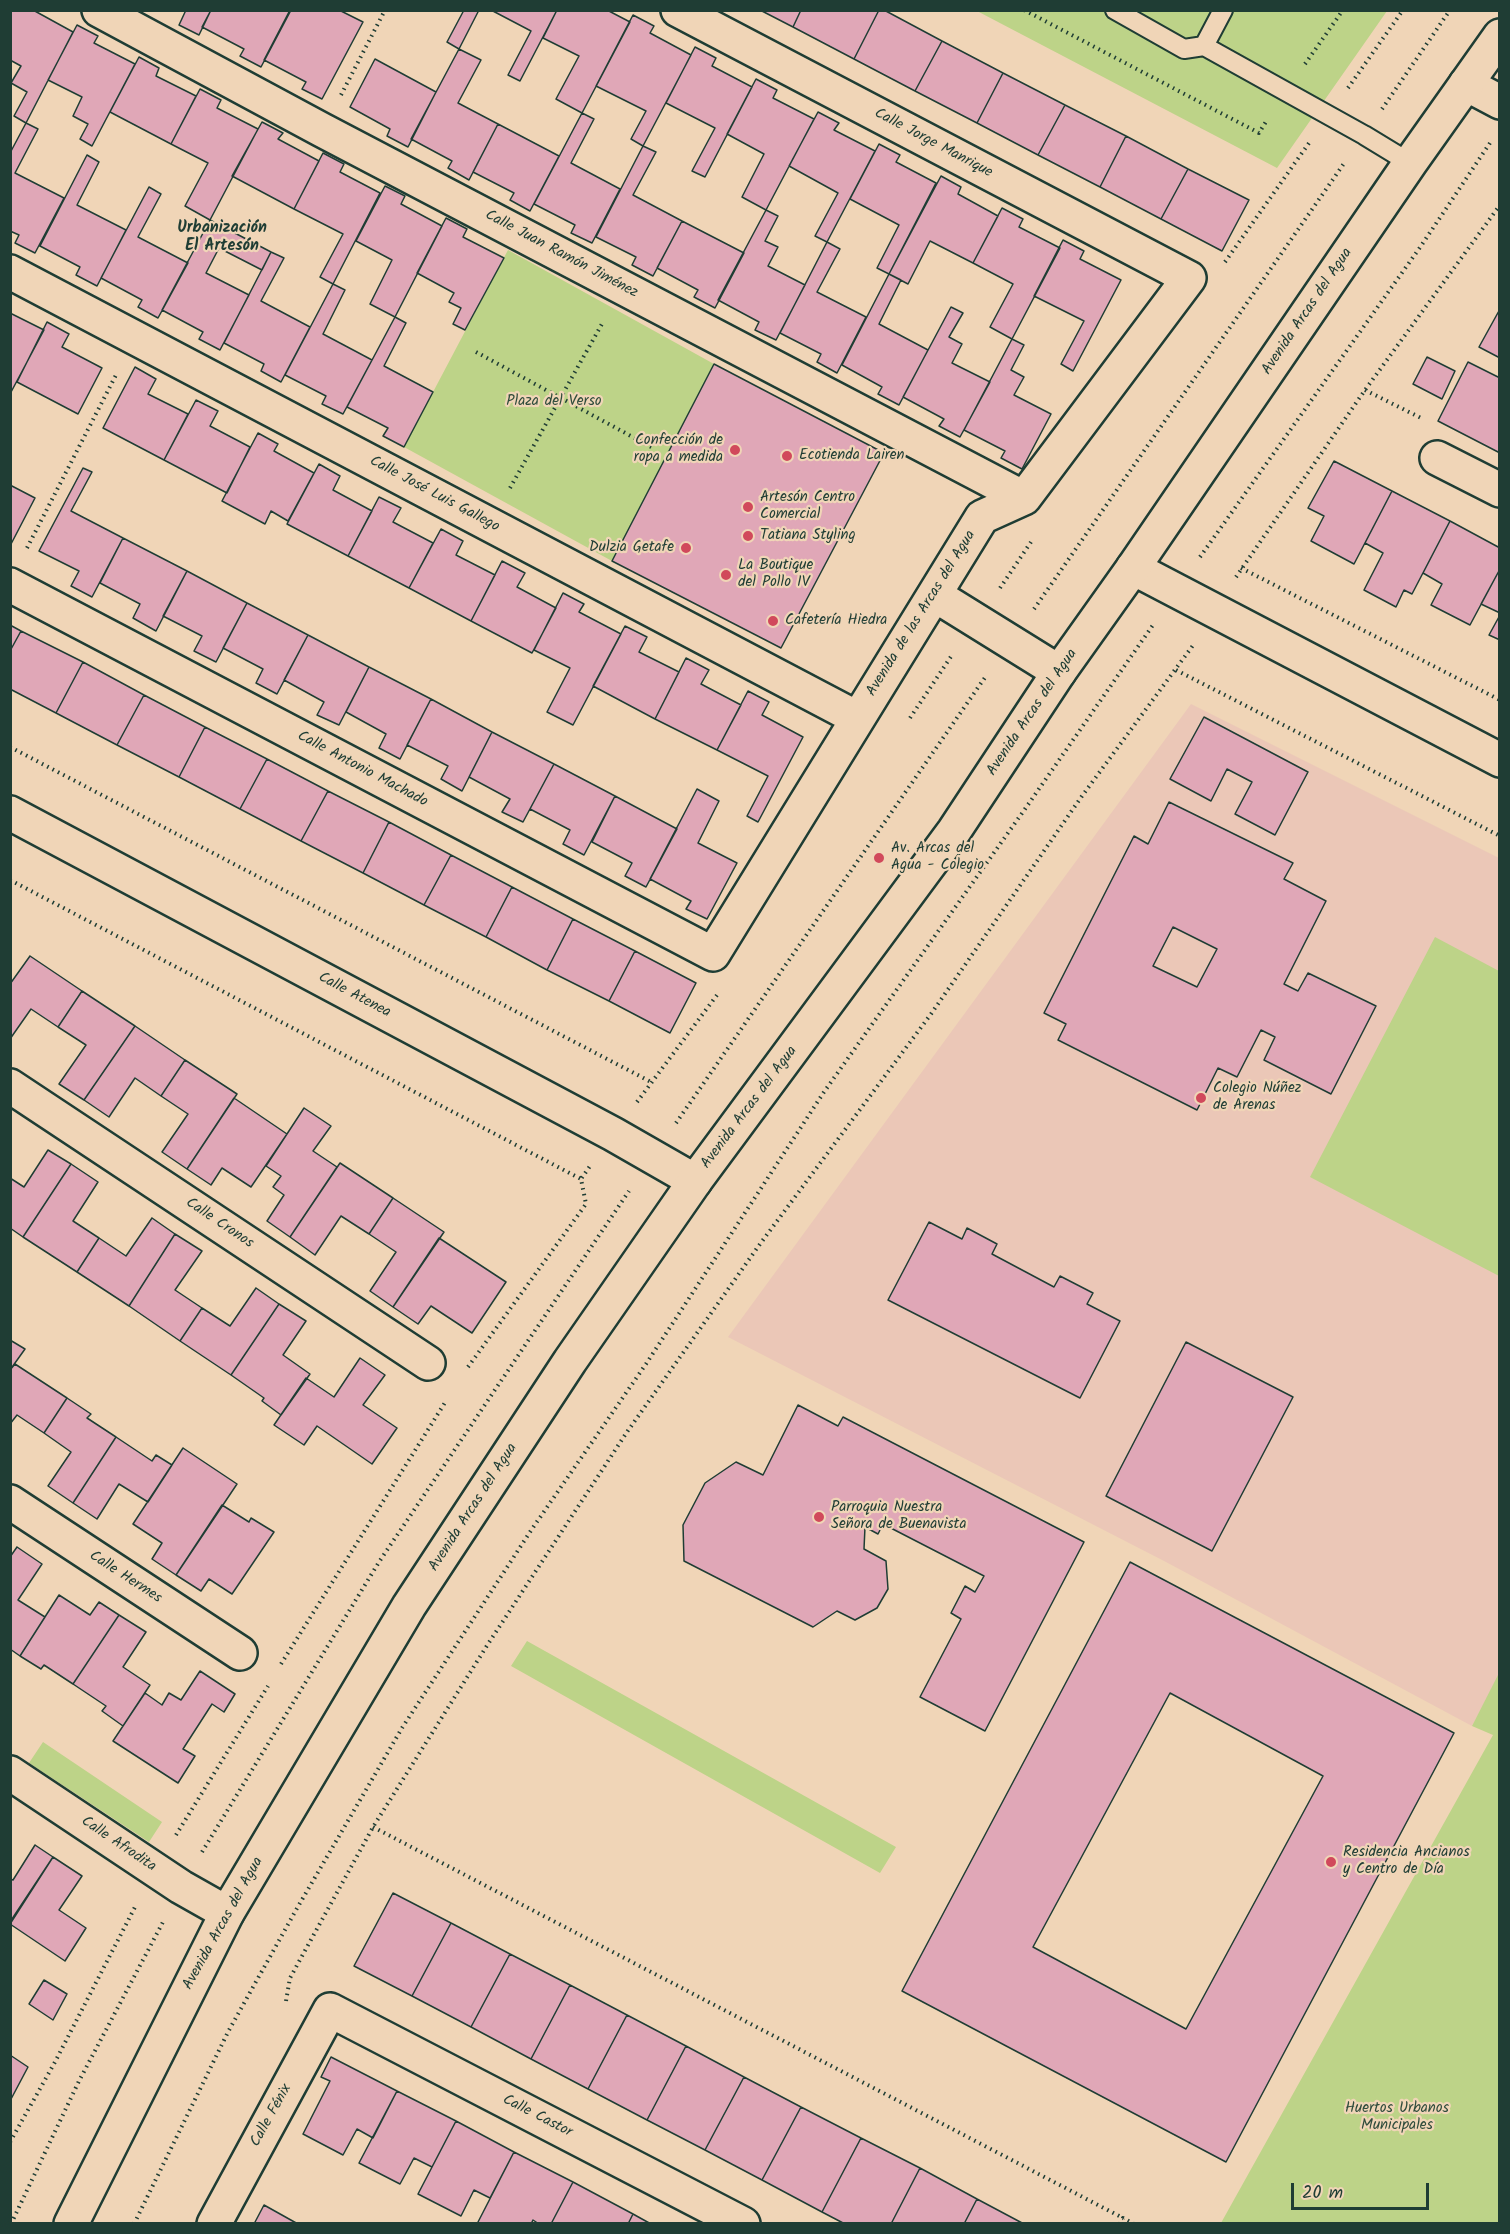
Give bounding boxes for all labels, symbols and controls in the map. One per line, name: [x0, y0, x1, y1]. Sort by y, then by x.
street label: Calle Jorge Manrique: [871, 105, 995, 183]
street label: Calle Juan Ramón Jiménez: [482, 207, 640, 303]
district label: Urbanización El Artesón: [177, 219, 267, 257]
street label: Avenida Arcas del Agua: [1259, 245, 1357, 379]
park label: Plaza del Verso: [506, 393, 602, 411]
place label: Confección de ropa a medida: [634, 432, 723, 467]
marker: Confección de ropa a medida: [728, 443, 742, 457]
place label: Ecotienda Lairen: [799, 447, 904, 465]
marker: Ecotienda Lairen: [780, 449, 794, 463]
street label: Calle José Luis Gallego: [366, 453, 502, 537]
place label: Artesón Centro Comercial: [760, 489, 855, 524]
marker: Artesón Centro Comercial: [741, 500, 755, 514]
place label: Tatiana Styling: [760, 527, 856, 545]
street label: Avenida de las Arcas del Agua: [863, 528, 981, 700]
marker: Tatiana Styling: [741, 529, 755, 543]
place label: Dulzia Getafe: [589, 539, 674, 557]
marker: Dulzia Getafe: [679, 541, 693, 555]
place label: La Boutique del Pollo IV: [738, 557, 813, 592]
marker: La Boutique del Pollo IV: [719, 568, 733, 582]
place label: Cafetería Hiedra: [785, 612, 887, 630]
marker: Cafetería Hiedra: [766, 614, 780, 628]
street label: Avenida Arcas del Agua: [984, 646, 1082, 780]
street label: Calle Antonio Machado: [294, 728, 430, 812]
place label: Av. Arcas del Agua - Colegio: [891, 840, 984, 875]
marker: Av. Arcas del Agua - Colegio: [872, 851, 886, 865]
street label: Calle Atenea: [315, 969, 393, 1023]
street label: Avenida Arcas del Agua: [698, 1043, 802, 1173]
place label: Colegio Núñez de Arenas: [1213, 1080, 1301, 1115]
marker: Colegio Núñez de Arenas: [1194, 1091, 1208, 1105]
street label: Calle Cronos: [182, 1195, 256, 1253]
street label: Avenida Arcas del Agua: [426, 1441, 522, 1575]
place label: Parroquia Nuestra Señora de Buenavista: [831, 1499, 966, 1534]
marker: Parroquia Nuestra Señora de Buenavista: [812, 1510, 826, 1524]
street label: Calle Hermes: [85, 1548, 165, 1608]
street label: Calle Afrodita: [77, 1813, 159, 1877]
place label: Residencia Ancianos y Centro de Día: [1343, 1844, 1470, 1879]
street label: Avenida Arcas del Agua: [180, 1855, 268, 1993]
marker: Residencia Ancianos y Centro de Día: [1324, 1855, 1338, 1869]
street label: Calle Fénix: [248, 2082, 296, 2150]
street label: Calle Castor: [499, 2092, 575, 2142]
park label: Huertos Urbanos Municipales: [1345, 2100, 1449, 2135]
scale bar: [1294, 2171, 1432, 2209]
text: 20 m: [1302, 2179, 1343, 2208]

